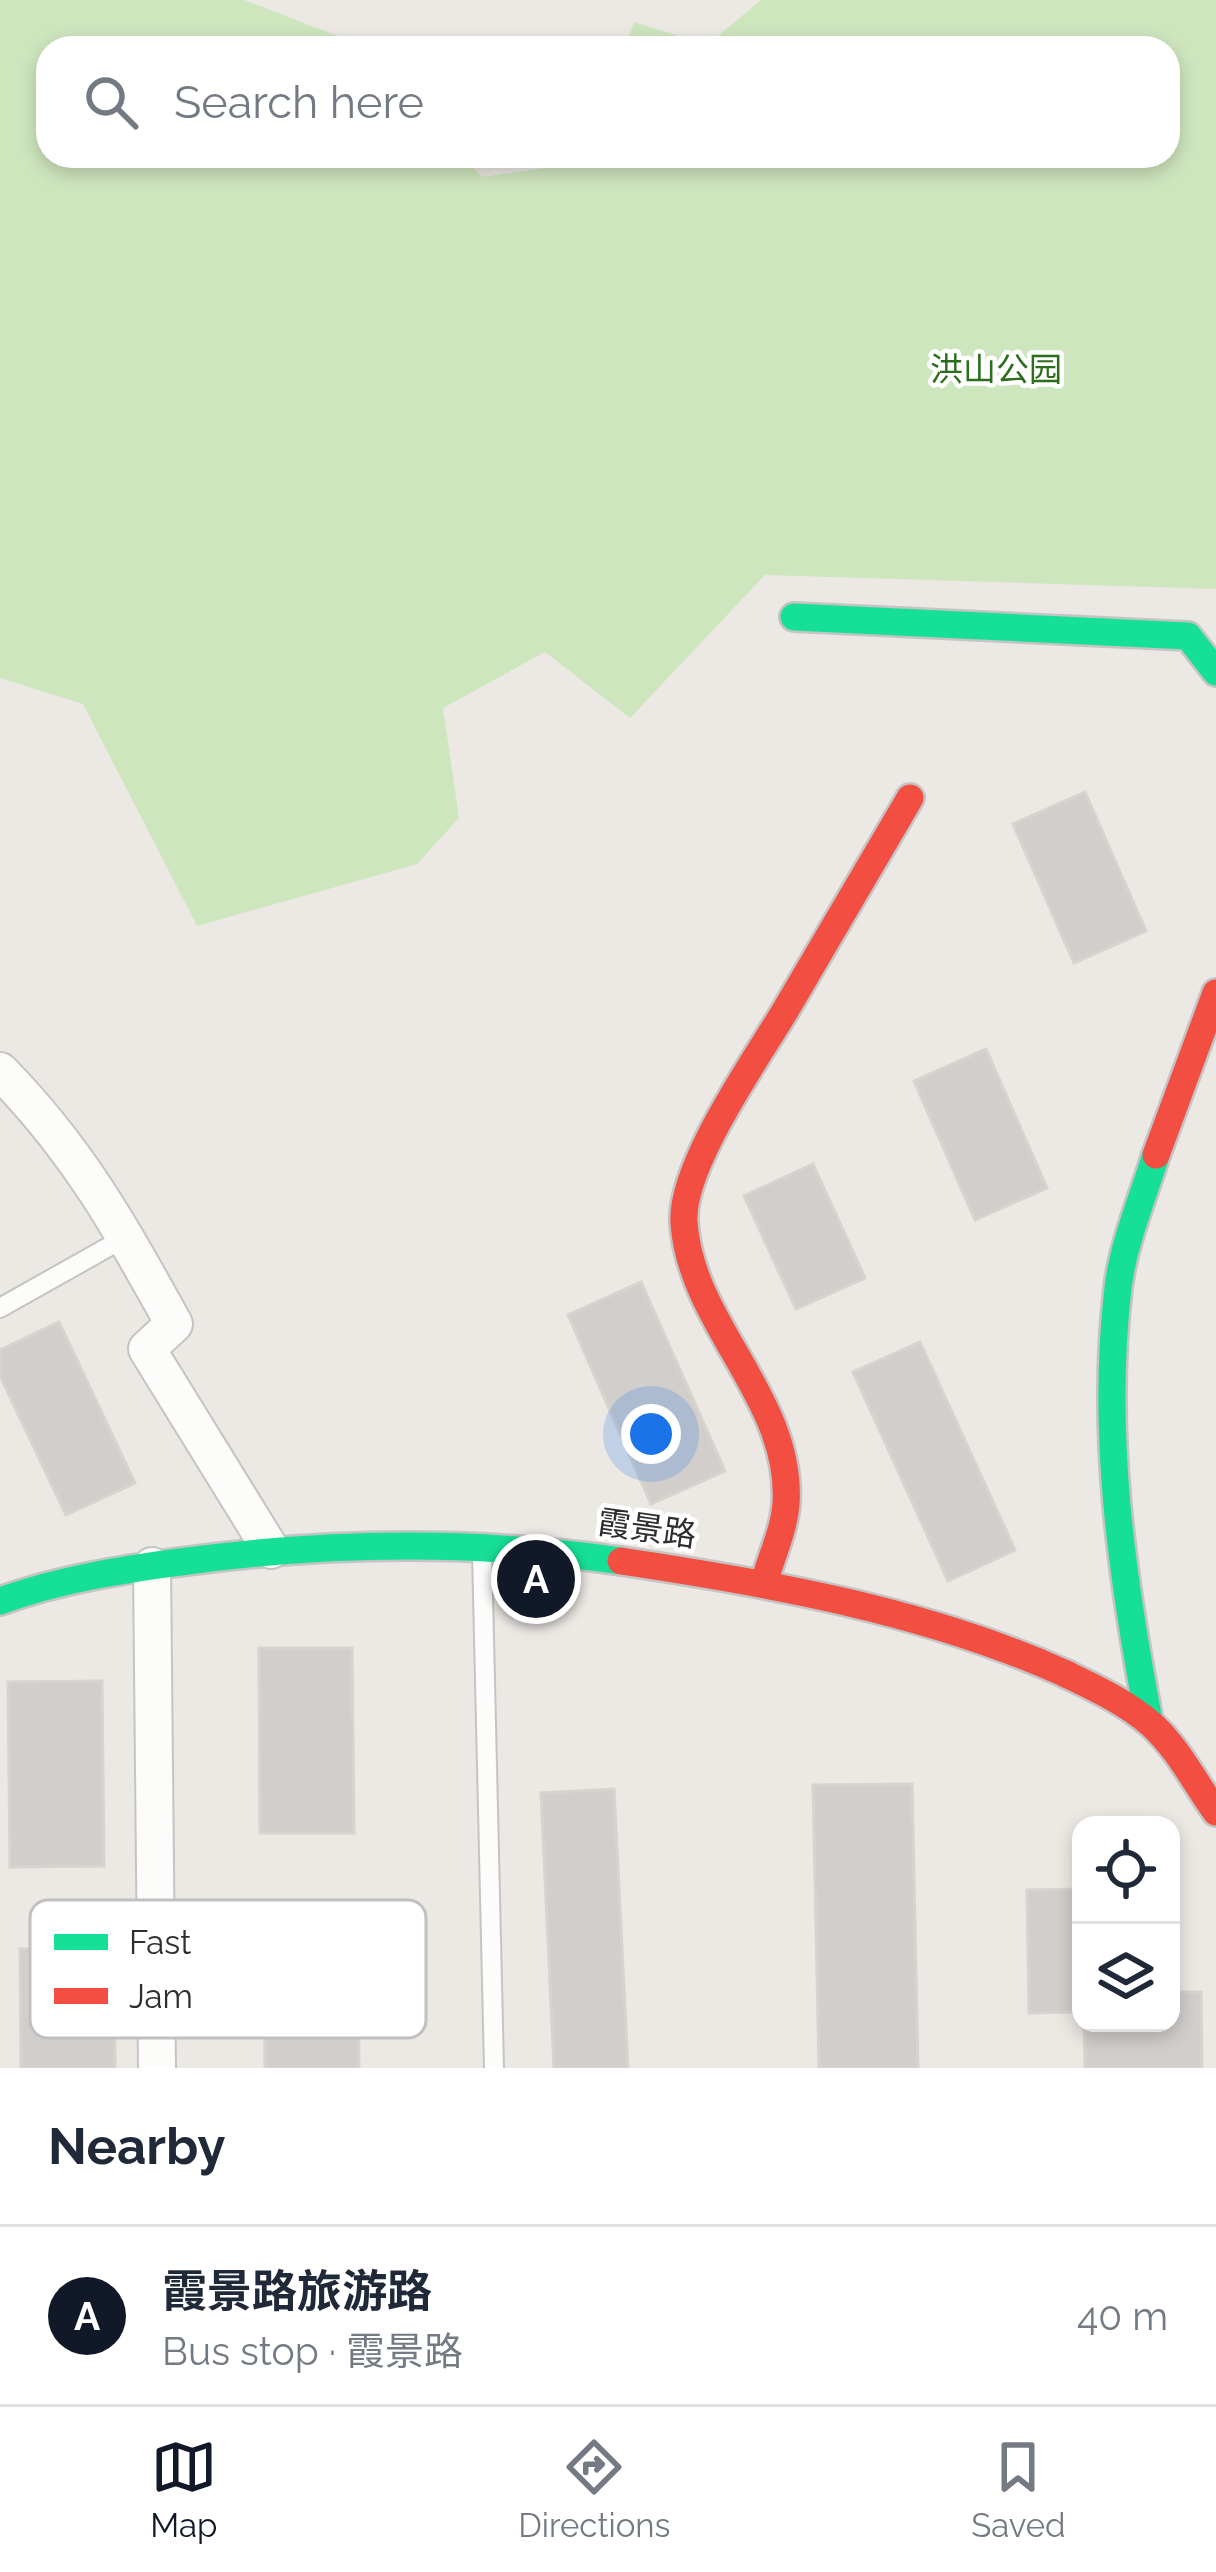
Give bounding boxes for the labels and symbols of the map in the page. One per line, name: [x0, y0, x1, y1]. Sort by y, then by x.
park label: 洪山公园: [930, 350, 1062, 389]
your location: [621, 1404, 681, 1464]
street label: 霞景路: [595, 1502, 699, 1555]
pin: A: [497, 1534, 575, 1624]
legend: [30, 1900, 426, 2038]
text: Fast: [129, 1923, 191, 1962]
text: Jam: [129, 1977, 193, 2016]

